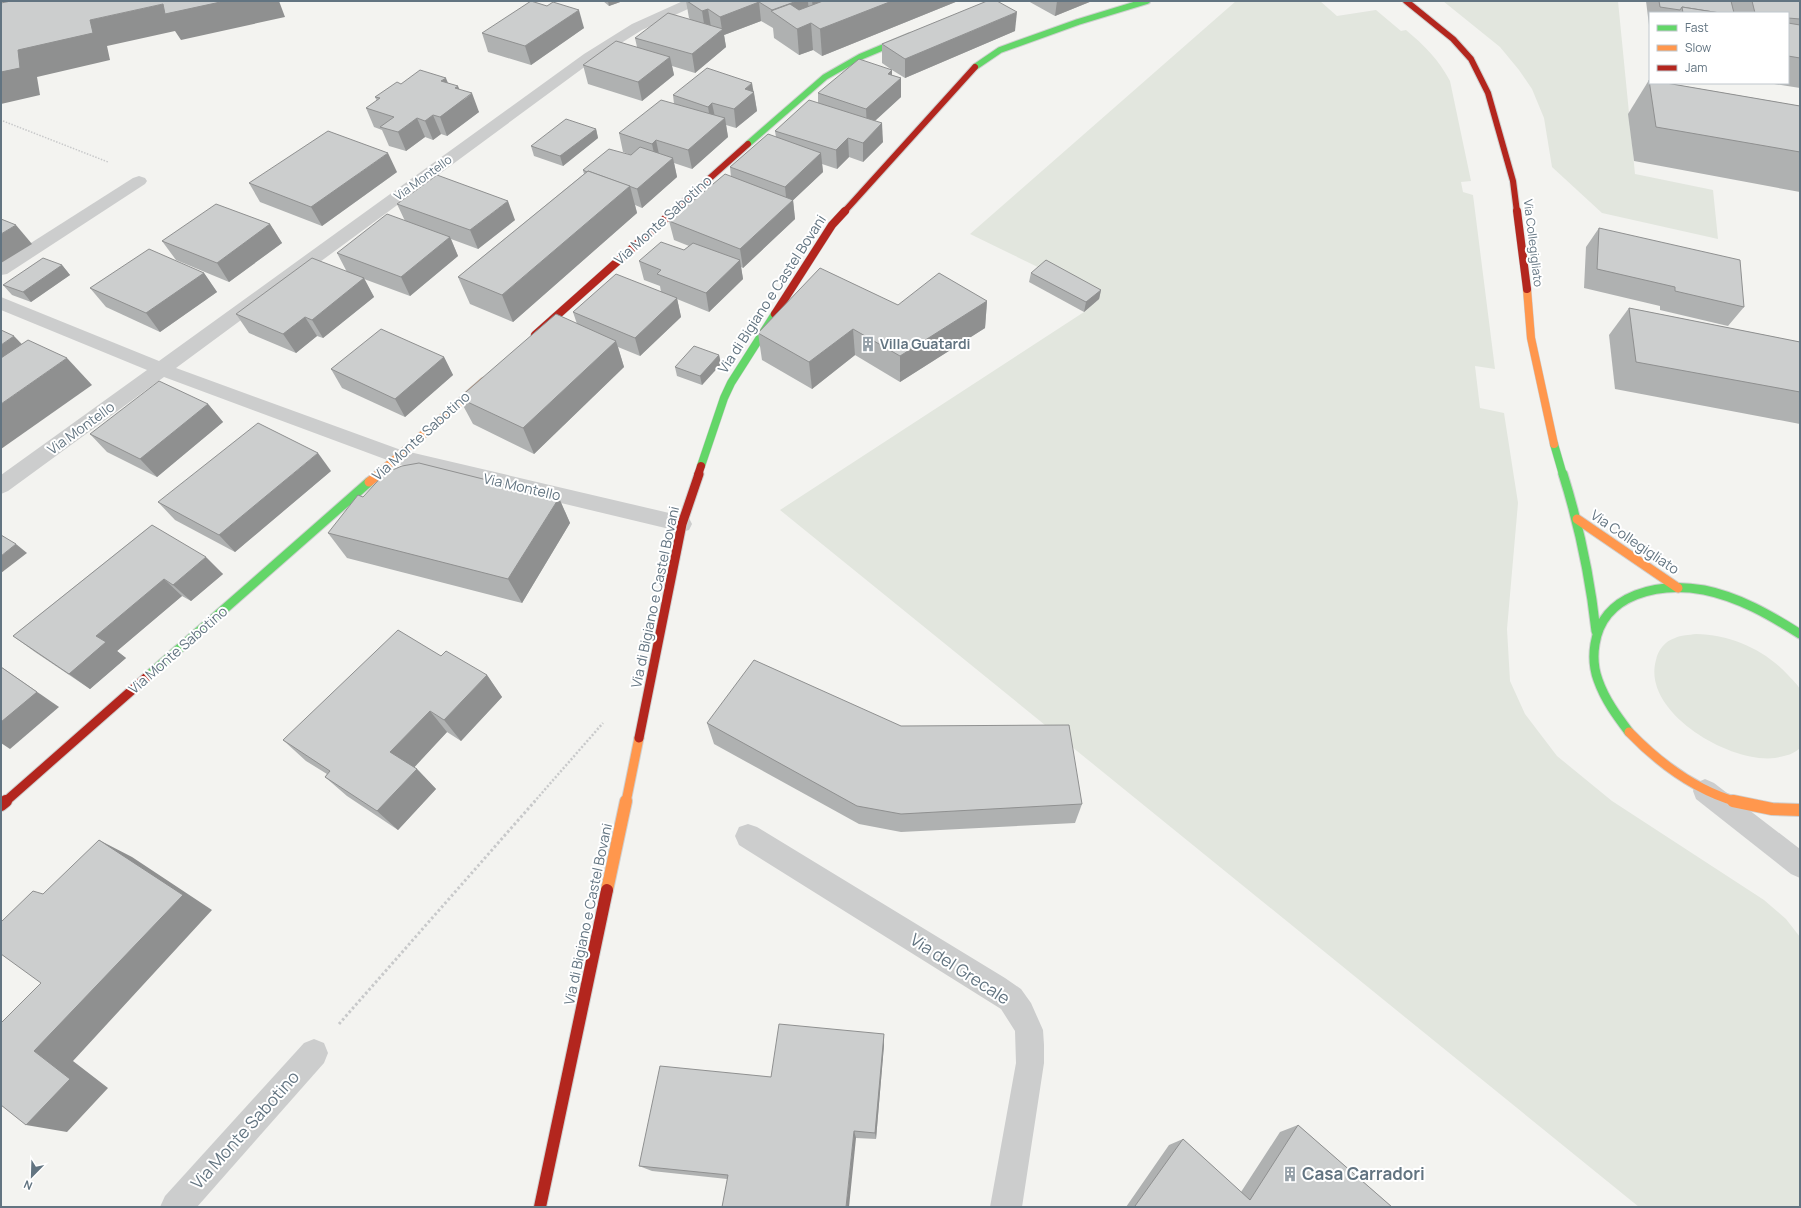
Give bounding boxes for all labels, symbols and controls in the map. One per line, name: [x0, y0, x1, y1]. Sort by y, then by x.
legend: [1649, 12, 1789, 84]
text: Fast: [1685, 19, 1709, 36]
text: Slow: [1685, 39, 1711, 56]
text: Jam: [1685, 59, 1707, 76]
street label: Via Montello: [390, 151, 455, 204]
street label: Via Monte Sabotino: [610, 171, 716, 269]
street label: Via Collegigliato: [1520, 198, 1547, 288]
street label: Via di Bigiano e Castel Bovani: [713, 211, 830, 377]
place label: Villa Guatardi: [880, 334, 971, 353]
building icon: Villa Guatardi: [859, 335, 877, 353]
street label: Via Monte Sabotino: [368, 387, 474, 485]
street label: Via Montello: [43, 397, 118, 458]
street label: Via Montello: [482, 468, 563, 505]
street label: Via di Bigiano e Castel Bovani: [626, 504, 683, 689]
street label: Via Collegigliato: [1587, 505, 1683, 578]
street label: Via Monte Sabotino: [124, 601, 231, 698]
street label: Via di Bigiano e Castel Bovani: [559, 821, 616, 1006]
street label: Via del Grecale: [906, 928, 1015, 1009]
street label: Via Monte Sabotino: [185, 1066, 304, 1194]
north arrow: [12, 1156, 52, 1196]
place label: Casa Carradori: [1302, 1162, 1425, 1185]
building icon: Casa Carradori: [1281, 1165, 1299, 1183]
text: N: [21, 1177, 34, 1194]

